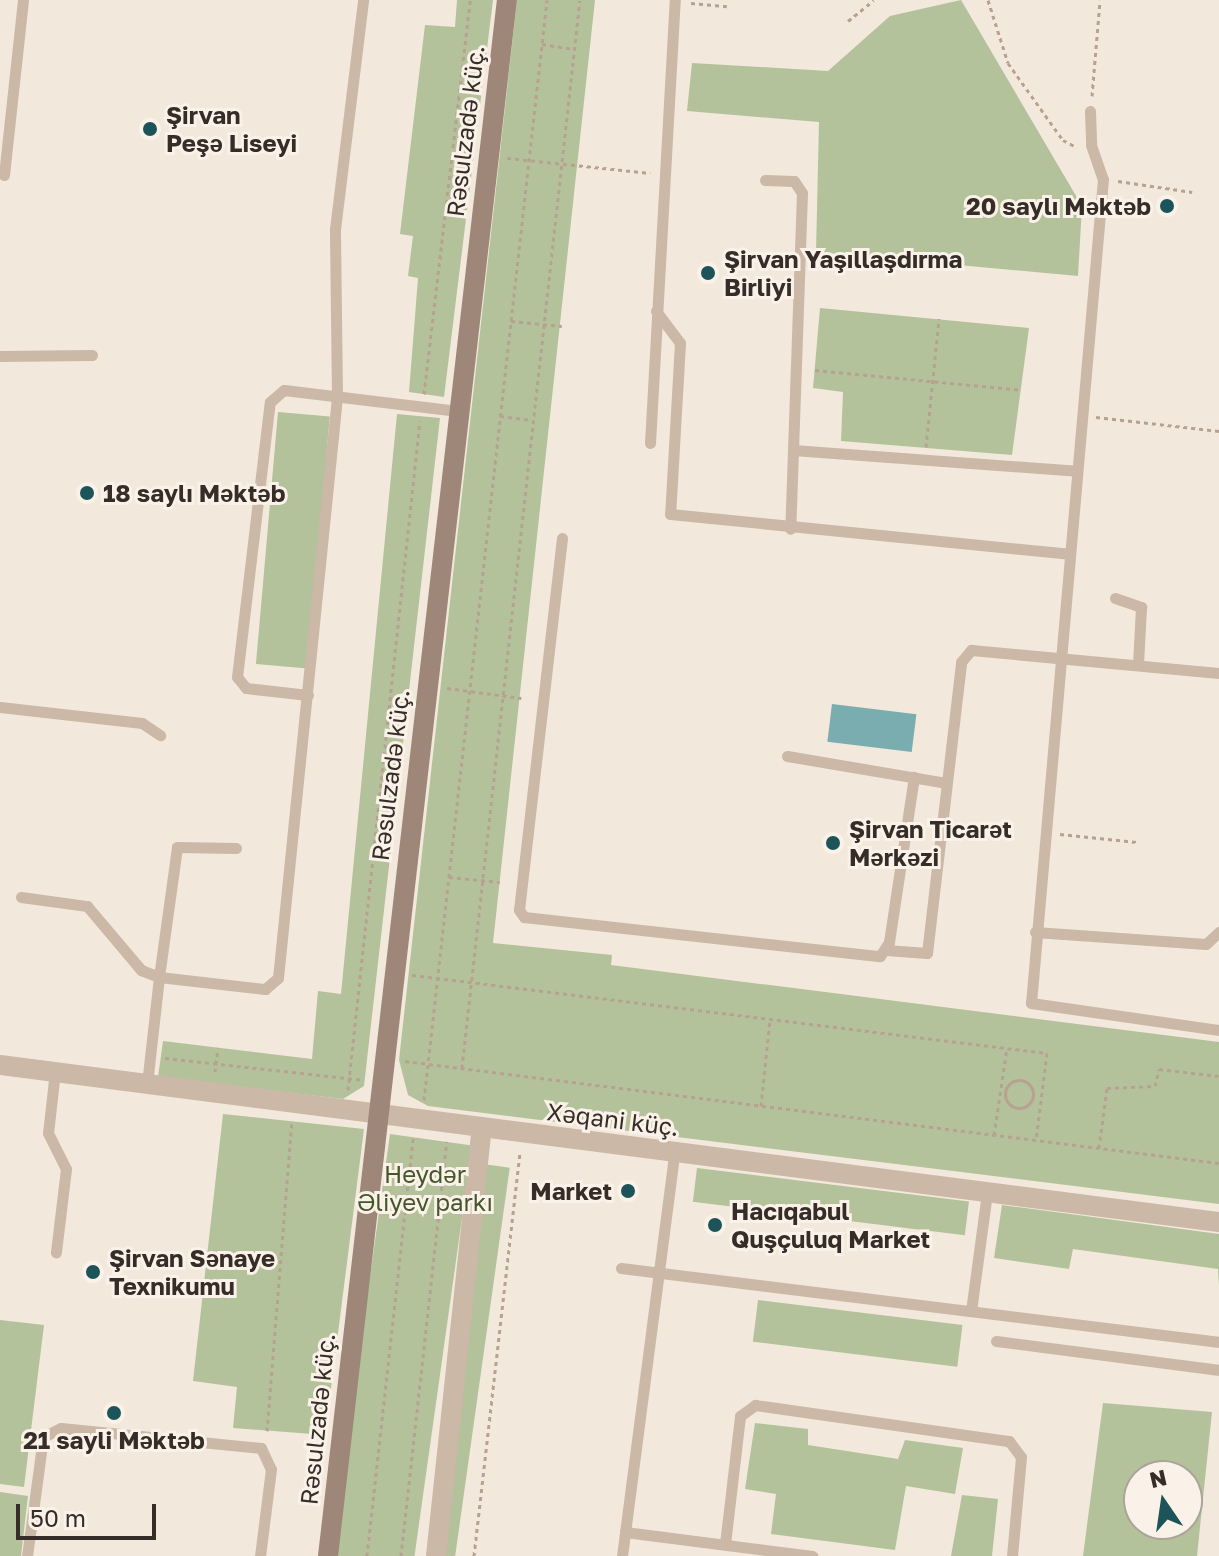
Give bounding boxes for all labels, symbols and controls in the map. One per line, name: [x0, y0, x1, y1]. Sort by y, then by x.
street label: Rəsulzadə küç.: [440, 44, 490, 218]
place label: Şirvan Peşə Liseyi: [166, 101, 297, 157]
marker: Şirvan Peşə Liseyi: [141, 120, 159, 138]
place label: 20 saylı Məktəb: [966, 192, 1151, 220]
marker: 20 saylı Məktəb: [1158, 197, 1176, 215]
place label: Şirvan Yaşıllaşdırma Birliyi: [724, 245, 962, 301]
marker: Şirvan Yaşıllaşdırma Birliyi: [699, 264, 717, 282]
place label: 18 saylı Məktəb: [103, 479, 285, 507]
marker: 18 saylı Məktəb: [78, 484, 96, 502]
street label: Rəsulzadə küç.: [365, 688, 415, 862]
place label: Şirvan Ticarət Mərkəzi: [849, 815, 1012, 871]
marker: Şirvan Ticarət Mərkəzi: [824, 834, 842, 852]
street label: Xəqani küç.: [545, 1097, 681, 1141]
park label: Heydər Əliyev parkı: [357, 1160, 493, 1216]
place label: Market: [530, 1177, 612, 1205]
marker: Market: [619, 1182, 637, 1200]
place label: Hacıqabul Quşçuluq Market: [731, 1197, 930, 1253]
marker: Hacıqabul Quşçuluq Market: [706, 1216, 724, 1234]
place label: Şirvan Sənaye Texnikumu: [109, 1244, 275, 1300]
marker: Şirvan Sənaye Texnikumu: [84, 1263, 102, 1281]
street label: Rəsulzadə küç.: [294, 1332, 340, 1506]
marker: 21 sayli Məktəb: [105, 1404, 123, 1422]
place label: 21 sayli Məktəb: [23, 1426, 205, 1454]
north arrow: [1123, 1460, 1203, 1540]
text: N: [1147, 1463, 1169, 1493]
scale bar: [20, 1488, 160, 1538]
text: 50 m: [30, 1503, 86, 1532]

